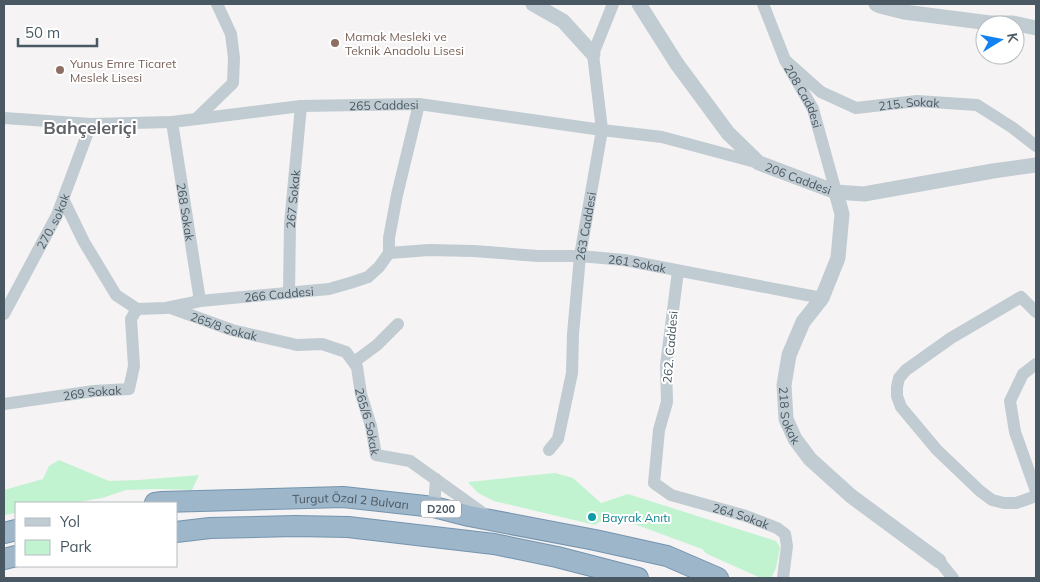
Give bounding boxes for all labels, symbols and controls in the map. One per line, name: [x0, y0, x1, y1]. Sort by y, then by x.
scale bar: [18, 15, 96, 47]
north arrow: [975, 15, 1025, 65]
text: 50 m: [25, 23, 60, 42]
place label: Mamak Mesleki ve Teknik Anadolu Lisesi: [345, 29, 464, 58]
text: K: [1003, 32, 1023, 45]
marker: Mamak Mesleki ve Teknik Anadolu Lisesi: [329, 37, 341, 49]
place label: Yunus Emre Ticaret Meslek Lisesi: [69, 56, 176, 85]
street label: 208 Caddesi: [781, 61, 825, 130]
marker: Yunus Emre Ticaret Meslek Lisesi: [54, 64, 66, 76]
street label: 215. Sokak: [878, 93, 941, 113]
street label: 265 Caddesi: [349, 97, 419, 113]
district label: Bahçeleriçi: [43, 116, 137, 139]
street label: 206 Caddesi: [763, 159, 834, 197]
street label: 267 Sokak: [282, 168, 303, 228]
street label: 268 Sokak: [174, 182, 198, 243]
street label: 270. sokak: [33, 190, 72, 251]
street label: 263 Caddesi: [572, 191, 599, 262]
street label: 261 Sokak: [608, 251, 668, 276]
street label: 266 Caddesi: [244, 283, 314, 304]
street label: 265/8 Sokak: [189, 308, 260, 343]
street label: 262. Caddesi: [659, 310, 681, 384]
street label: 269 Sokak: [62, 382, 123, 403]
street label: 218 Sokak: [777, 386, 804, 448]
street label: 265/6 Sokak: [353, 387, 384, 457]
street label: Turgut Özal 2 Bulvarı: [292, 489, 410, 512]
road number: D200: [421, 500, 461, 518]
street label: 264 Sokak: [711, 500, 772, 532]
legend: [15, 502, 178, 567]
place label: Bayrak Anıtı: [602, 510, 670, 525]
marker: Bayrak Anıtı: [586, 511, 598, 523]
text: Yol: [59, 512, 80, 531]
text: Park: [60, 537, 92, 556]

